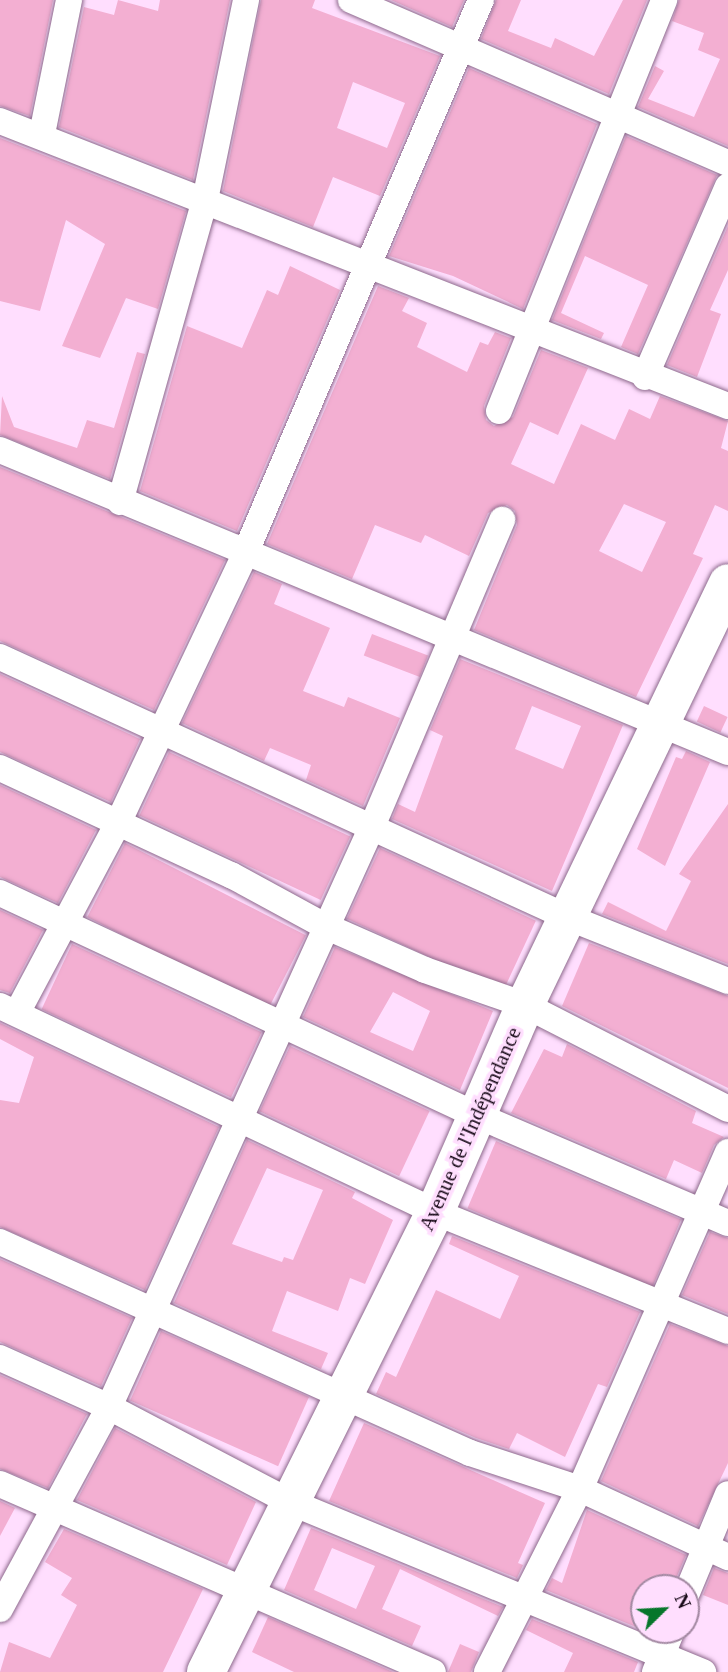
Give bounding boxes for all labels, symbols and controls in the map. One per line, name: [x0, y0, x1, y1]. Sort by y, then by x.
street label: Avenue de l'Indépendance: [414, 1023, 526, 1235]
north arrow: [630, 1574, 700, 1644]
text: N: [670, 1591, 695, 1612]

